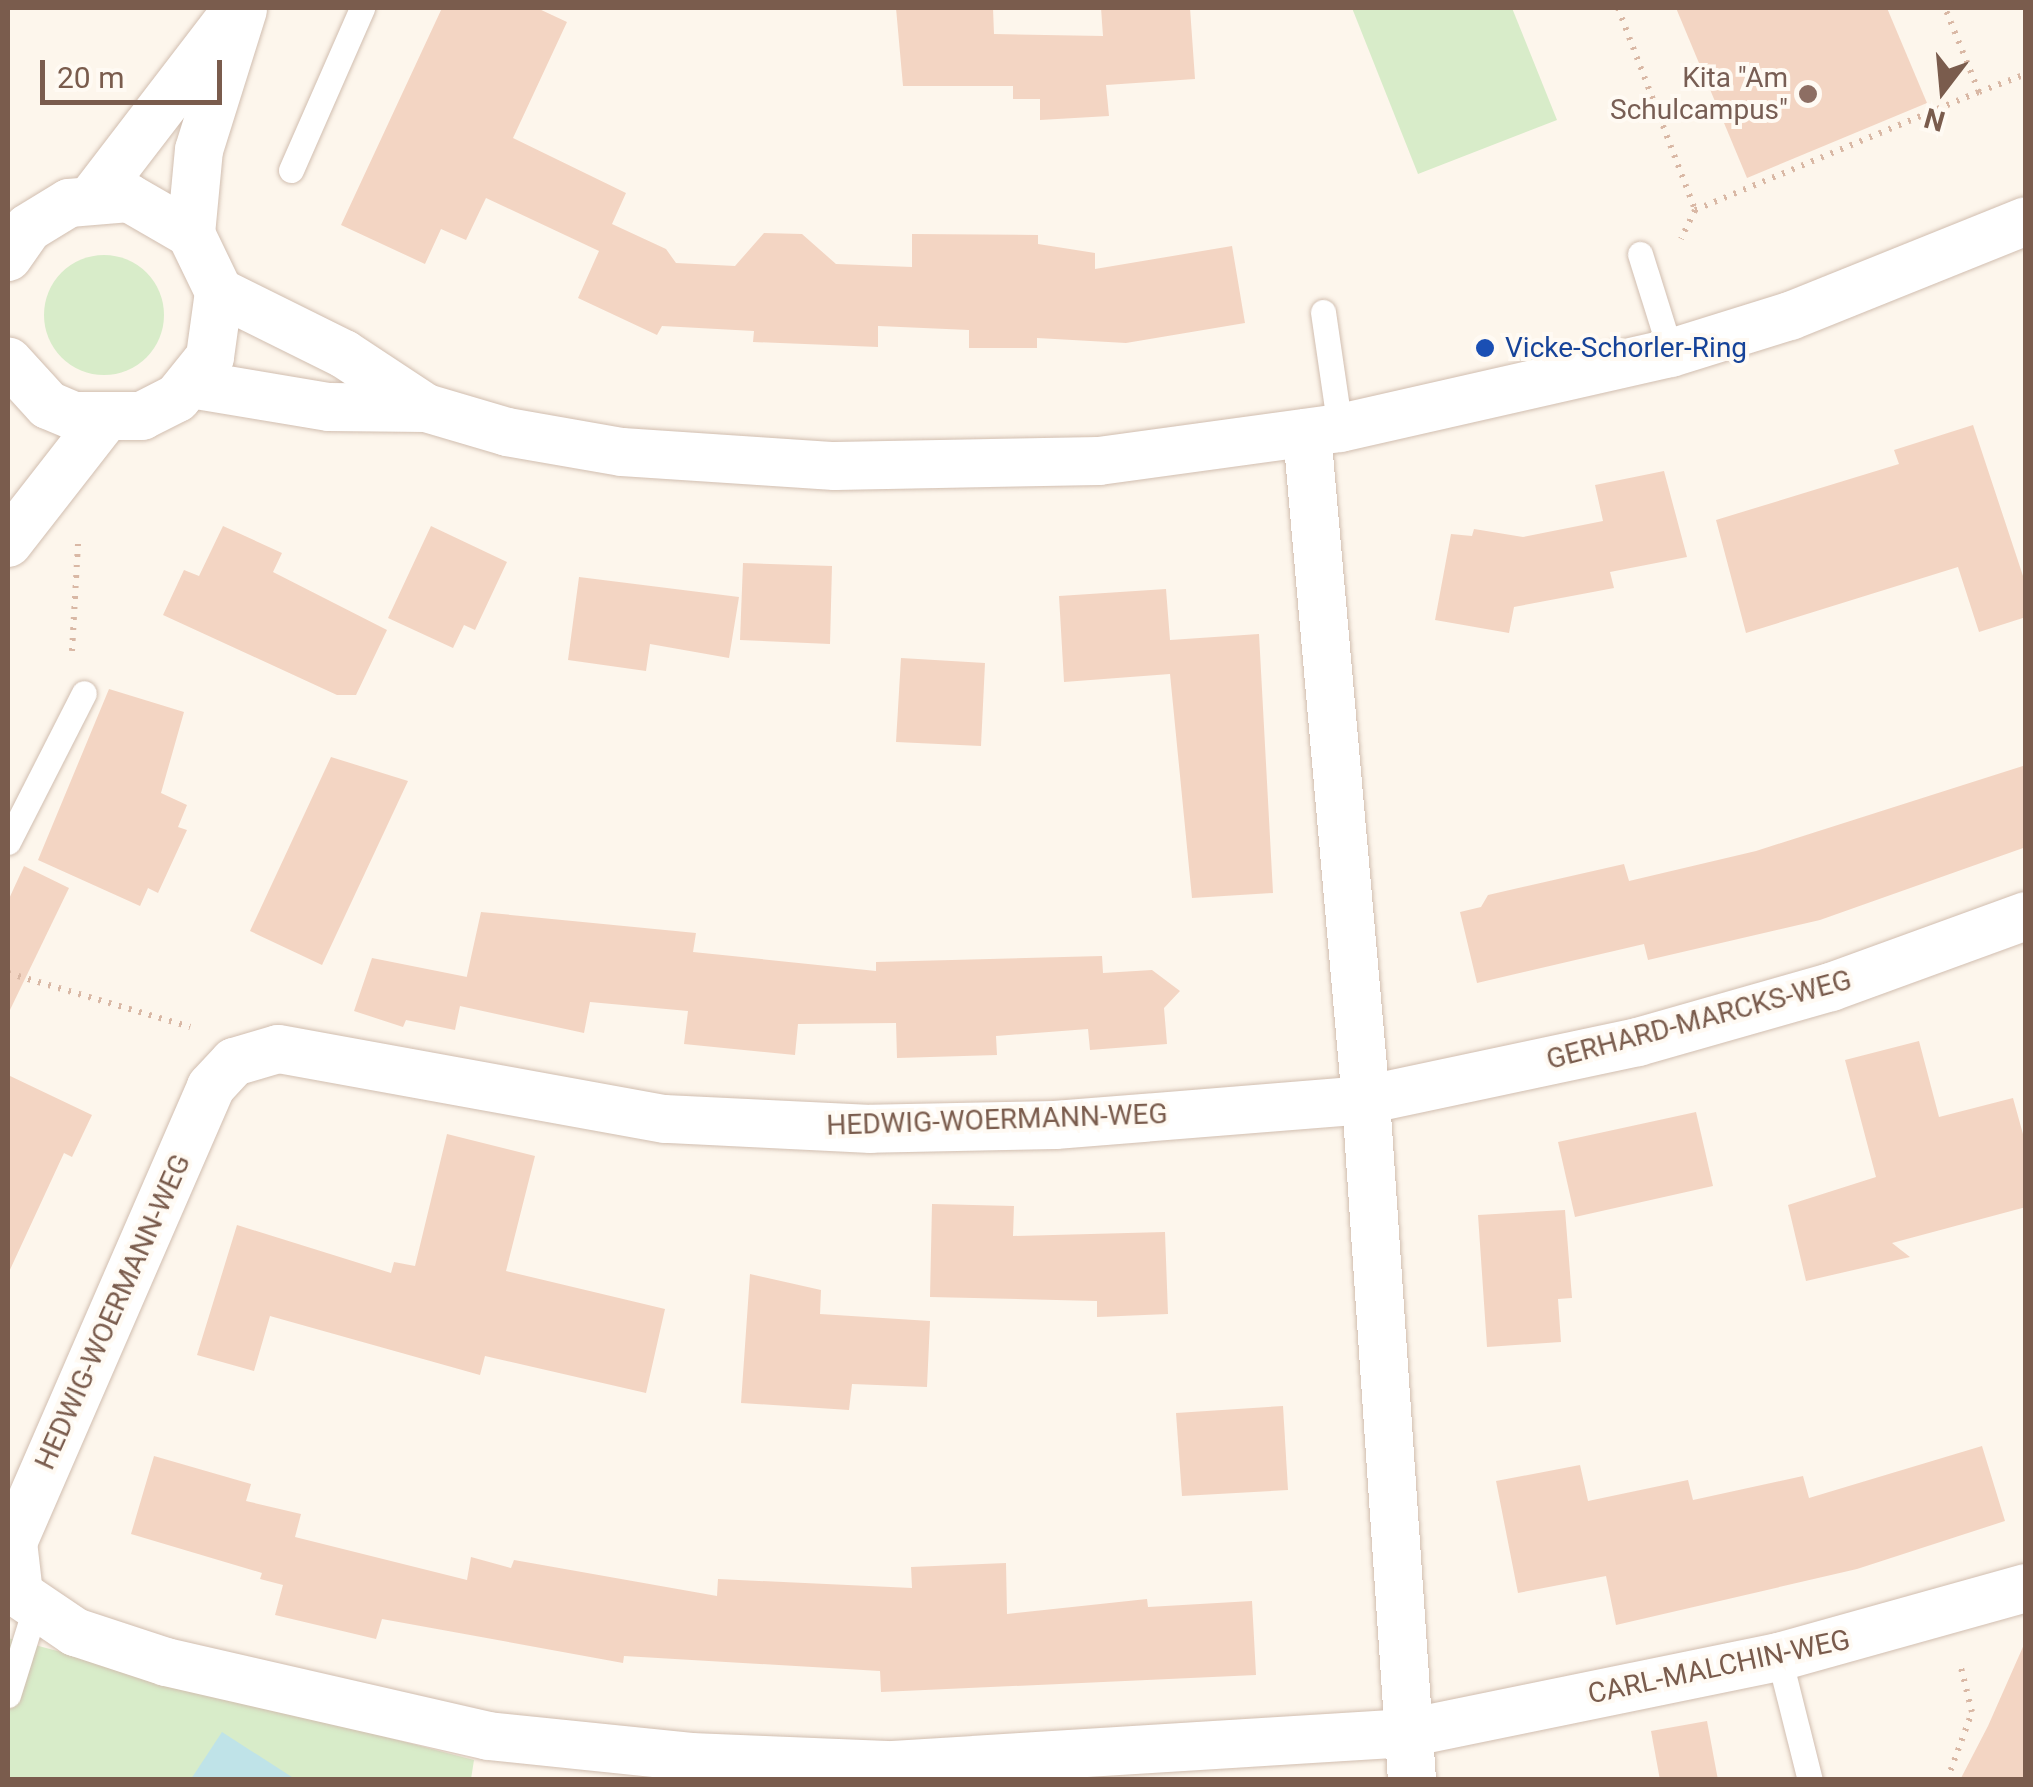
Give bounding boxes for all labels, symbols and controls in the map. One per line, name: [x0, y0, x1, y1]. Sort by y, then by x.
scale bar: [45, 40, 228, 102]
north arrow: [1893, 40, 1993, 140]
text: 20 m: [57, 60, 124, 95]
place label: Kita "Am Schulcampus": [1610, 61, 1788, 127]
marker: Kita "Am Schulcampus": [1797, 83, 1819, 105]
text: N: [1921, 101, 1949, 138]
place label: Vicke-Schorler-Ring: [1505, 331, 1747, 365]
marker: Vicke-Schorler-Ring: [1474, 337, 1496, 359]
street label: GERHARD-MARCKS-WEG: [1543, 963, 1855, 1077]
street label: HEDWIG-WOERMANN-WEG: [826, 1097, 1168, 1143]
street label: HEDWIG-WOERMANN-WEG: [28, 1149, 198, 1475]
street label: CARL-MALCHIN-WEG: [1585, 1623, 1853, 1711]

